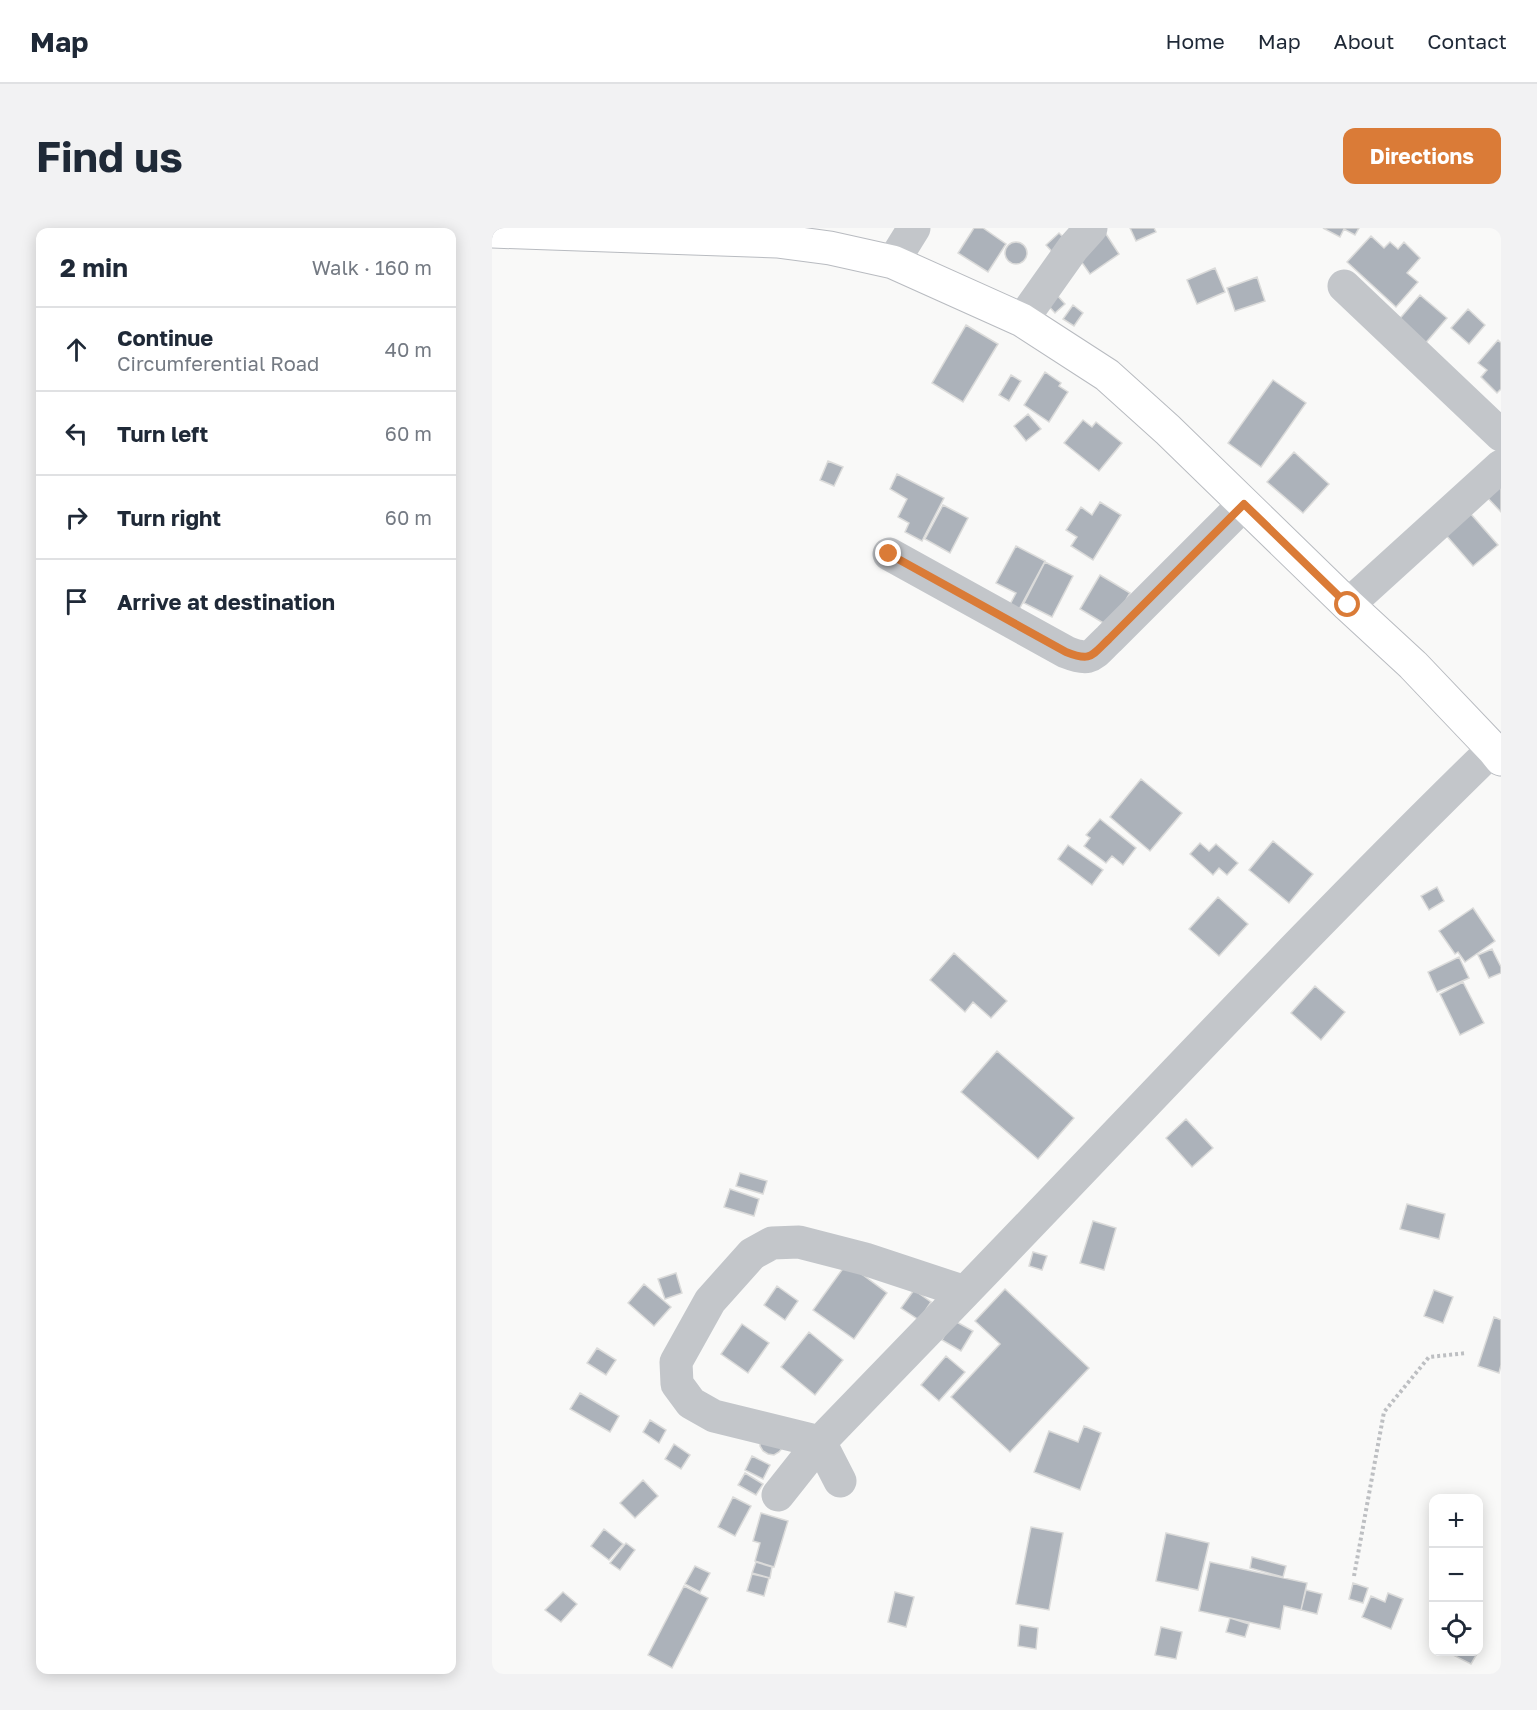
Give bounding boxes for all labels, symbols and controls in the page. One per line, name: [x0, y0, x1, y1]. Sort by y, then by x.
text: Map: [30, 25, 88, 58]
text: Home: [1165, 28, 1225, 54]
text: Map: [1258, 28, 1301, 54]
text: About: [1334, 28, 1394, 54]
text: Contact: [1427, 28, 1507, 54]
button: Directions: [1343, 128, 1501, 184]
text: Find us: [36, 131, 183, 181]
text: 2 min: [60, 252, 128, 283]
text: Walk · 160 m: [312, 255, 432, 279]
text: Continue: [117, 324, 213, 351]
icon: ahead: [60, 333, 93, 366]
text: 40 m: [385, 337, 432, 361]
text: Circumferential Road: [117, 351, 319, 375]
icon: left: [60, 417, 93, 450]
text: Turn left: [117, 420, 208, 447]
text: 60 m: [385, 421, 432, 445]
icon: right: [60, 501, 93, 534]
text: Turn right: [117, 504, 221, 531]
text: 60 m: [385, 505, 432, 529]
route end: [875, 540, 901, 566]
icon: arrive: [60, 585, 93, 618]
text: Arrive at destination: [117, 588, 335, 615]
route start: [1334, 591, 1360, 617]
map controls: [1429, 1494, 1483, 1656]
button: +: [1429, 1494, 1483, 1548]
button: −: [1429, 1548, 1483, 1602]
button: locate: [1429, 1602, 1483, 1656]

